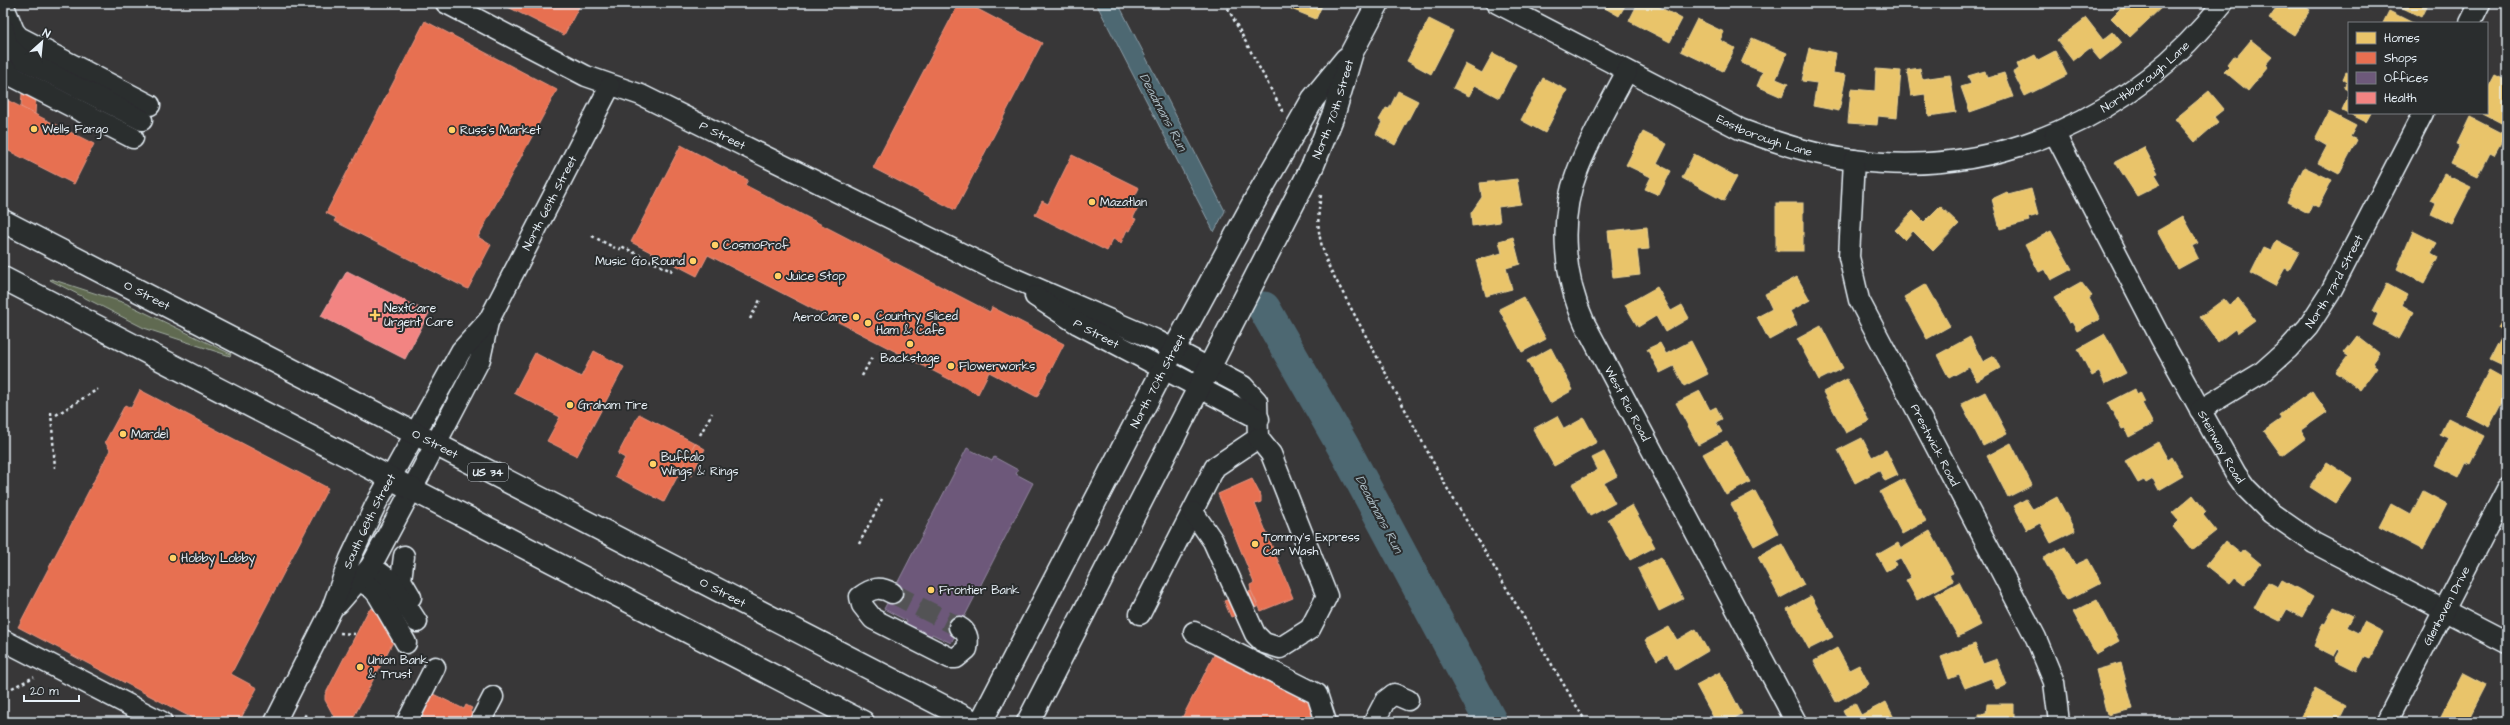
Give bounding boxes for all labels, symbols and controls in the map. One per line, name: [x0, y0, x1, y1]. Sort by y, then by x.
north arrow: [22, 22, 62, 62]
legend: [2348, 22, 2488, 114]
text: N: [40, 25, 53, 42]
text: Homes: [2384, 30, 2420, 47]
street label: Northborough Lane: [2097, 37, 2194, 117]
text: Shops: [2384, 50, 2417, 67]
street label: North 70th Street: [1308, 57, 1358, 161]
water label: Deadmans Run: [1135, 70, 1192, 156]
text: Offices: [2384, 70, 2428, 87]
text: Health: [2384, 90, 2417, 107]
street label: Eastborough Lane: [1714, 110, 1815, 161]
street label: P Street: [697, 117, 749, 154]
place label: Wells Fargo: [42, 121, 109, 139]
place label: Russ's Market: [460, 122, 541, 139]
marker: Wells Fargo: [29, 124, 39, 134]
marker: Russ's Market: [447, 125, 457, 135]
street label: North 68th Street: [518, 153, 581, 253]
place label: Mazatlan: [1100, 194, 1147, 211]
marker: Mazatlan: [1087, 197, 1097, 207]
street label: North 73rd Street: [2301, 232, 2367, 331]
place label: CosmoProf: [723, 237, 789, 254]
marker: CosmoProf: [710, 240, 720, 250]
place label: Music Go Round: [595, 253, 685, 270]
marker: Music Go Round: [688, 256, 698, 266]
place label: Juice Stop: [786, 268, 845, 285]
marker: Juice Stop: [773, 271, 783, 281]
street label: O Street: [121, 276, 173, 314]
place label: NextCare Urgent Care: [384, 300, 454, 332]
place label: Country Sliced Ham & Cafe: [876, 308, 958, 339]
marker: NextCare Urgent Care: [369, 309, 381, 321]
place label: AeroCare: [793, 309, 849, 326]
marker: AeroCare: [851, 312, 861, 322]
street label: P Street: [1070, 315, 1122, 353]
marker: Country Sliced Ham & Cafe: [863, 318, 873, 328]
street label: North 70th Street: [1126, 331, 1190, 431]
marker: Backstage: [905, 339, 915, 349]
place label: Backstage: [880, 350, 940, 368]
place label: Flowerworks: [959, 358, 1035, 375]
marker: Flowerworks: [946, 361, 956, 371]
street label: West Rio Road: [1600, 363, 1654, 444]
place label: Graham Tire: [578, 397, 648, 414]
marker: Graham Tire: [565, 400, 575, 410]
street label: Prestwick Road: [1906, 401, 1963, 489]
street label: Steinway Road: [2194, 407, 2249, 487]
street label: O Street: [409, 425, 461, 463]
place label: Mardel: [131, 426, 168, 443]
marker: Mardel: [118, 429, 128, 439]
place label: Buffalo Wings & Rings: [661, 449, 739, 481]
marker: Buffalo Wings & Rings: [648, 459, 658, 469]
road number: US 34: [468, 463, 508, 481]
street label: South 68th Street: [339, 470, 400, 571]
water label: Deadmans Run: [1351, 472, 1408, 558]
place label: Tommy's Express Car Wash: [1263, 529, 1360, 560]
marker: Tommy's Express Car Wash: [1250, 539, 1260, 549]
place label: Hobby Lobby: [181, 550, 255, 568]
marker: Hobby Lobby: [168, 553, 178, 563]
street label: Glenhaven Drive: [2419, 563, 2474, 648]
street label: O Street: [697, 573, 749, 611]
place label: Frontier Bank: [939, 582, 1020, 599]
marker: Frontier Bank: [926, 585, 936, 595]
place label: Union Bank & Trust: [368, 652, 429, 683]
marker: Union Bank & Trust: [355, 662, 365, 672]
scale bar: [24, 677, 79, 703]
text: 20 m: [30, 683, 59, 700]

